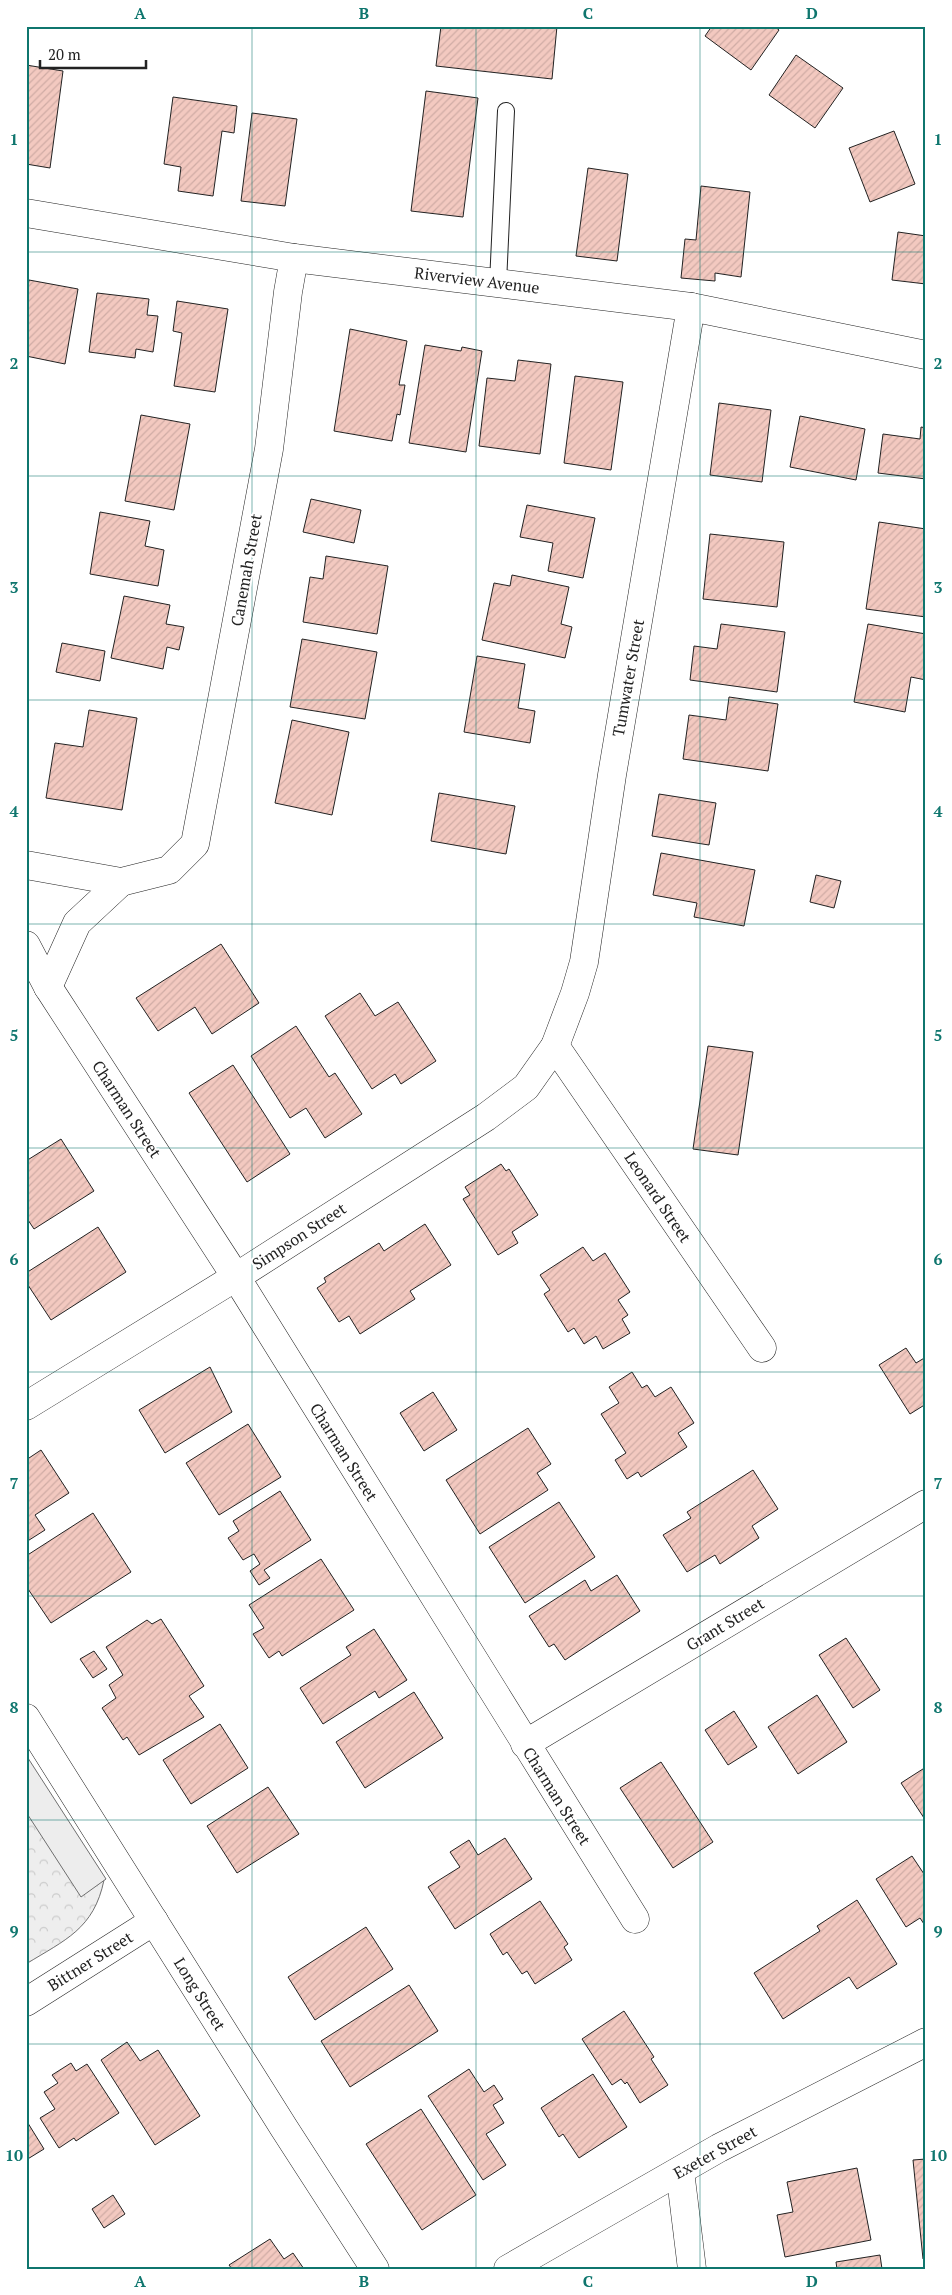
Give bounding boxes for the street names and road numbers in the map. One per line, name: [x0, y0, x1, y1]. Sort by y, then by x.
street label: Riverview Avenue: [413, 261, 541, 299]
street label: Canemah Street: [225, 512, 267, 628]
street label: Tumwater Street: [607, 618, 649, 738]
street label: Charman Street: [87, 1056, 167, 1162]
street label: Leonard Street: [620, 1147, 696, 1247]
street label: Simpson Street: [248, 1197, 350, 1275]
street label: Charman Street: [305, 1399, 383, 1505]
street label: Grant Street: [682, 1592, 768, 1656]
street label: Charman Street: [518, 1743, 596, 1849]
street label: Bittner Street: [43, 1926, 137, 1996]
street label: Long Street: [169, 1953, 231, 2035]
street label: Exeter Street: [669, 2120, 761, 2184]

